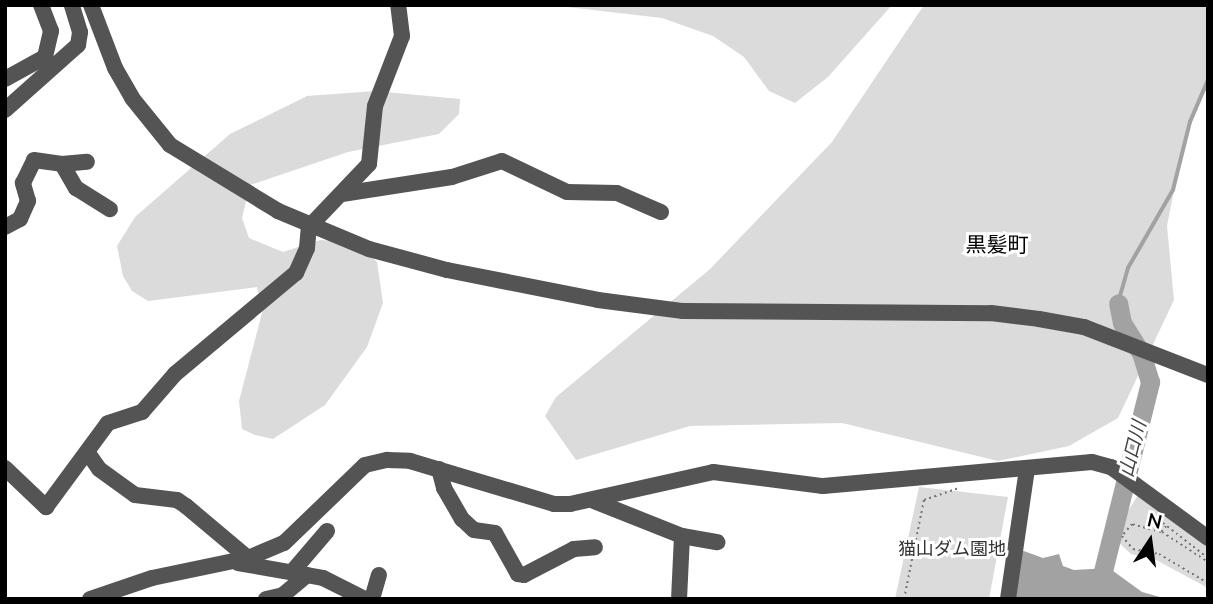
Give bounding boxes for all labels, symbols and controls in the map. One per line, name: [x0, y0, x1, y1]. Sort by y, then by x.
district label: 黒髪町: [966, 231, 1028, 257]
water label: 山口川: [1115, 419, 1151, 479]
north arrow: [1115, 506, 1185, 576]
text: N: [1145, 507, 1164, 534]
park label: 猫山ダム園地: [898, 538, 1006, 560]

